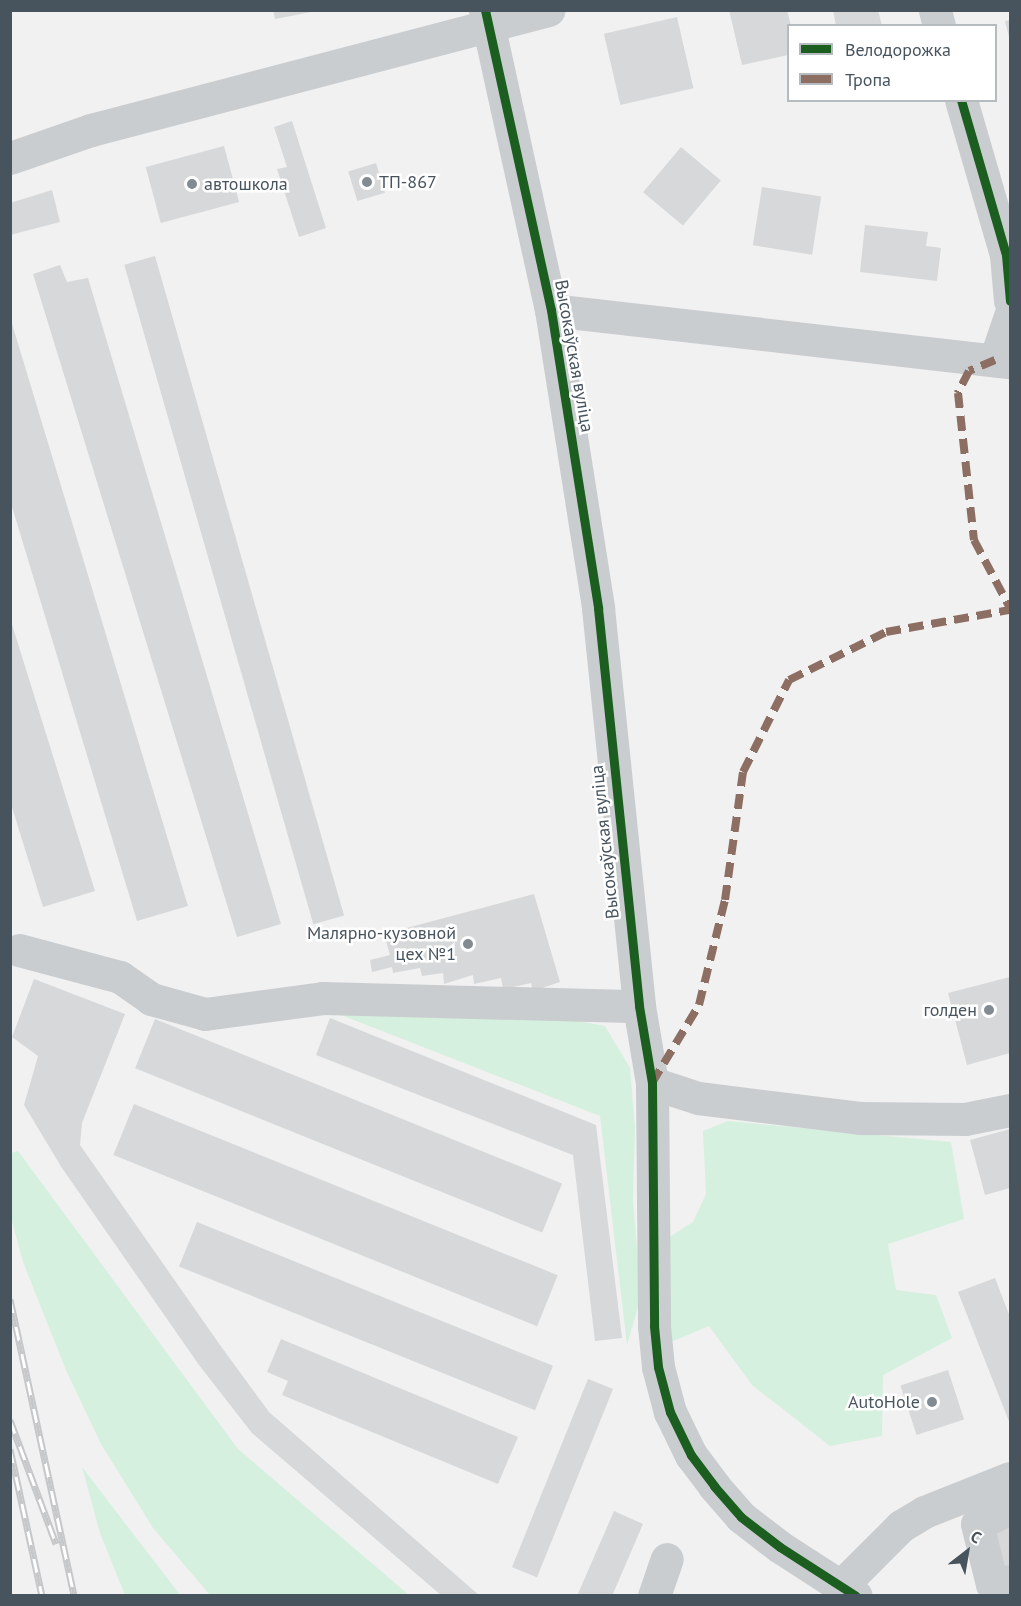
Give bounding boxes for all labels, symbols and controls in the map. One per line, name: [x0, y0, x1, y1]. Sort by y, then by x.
legend: [787, 24, 997, 102]
text: Велодорожка: [845, 38, 951, 61]
text: Тропа: [845, 68, 891, 91]
place label: ТП-867: [379, 171, 437, 193]
place label: автошкола: [204, 173, 288, 195]
marker: ТП-867: [360, 175, 374, 189]
marker: автошкола: [185, 177, 199, 191]
street label: Высокаўская вуліца: [550, 278, 598, 434]
street label: Высокаўская вуліца: [586, 764, 624, 920]
place label: Малярно-кузовной цех №1: [307, 923, 456, 966]
marker: Малярно-кузовной цех №1: [461, 937, 475, 951]
place label: голден: [923, 999, 977, 1021]
marker: голден: [982, 1003, 996, 1017]
place label: AutoHole: [848, 1391, 920, 1413]
marker: AutoHole: [925, 1395, 939, 1409]
north arrow: [937, 1522, 997, 1582]
text: С: [967, 1526, 985, 1547]

